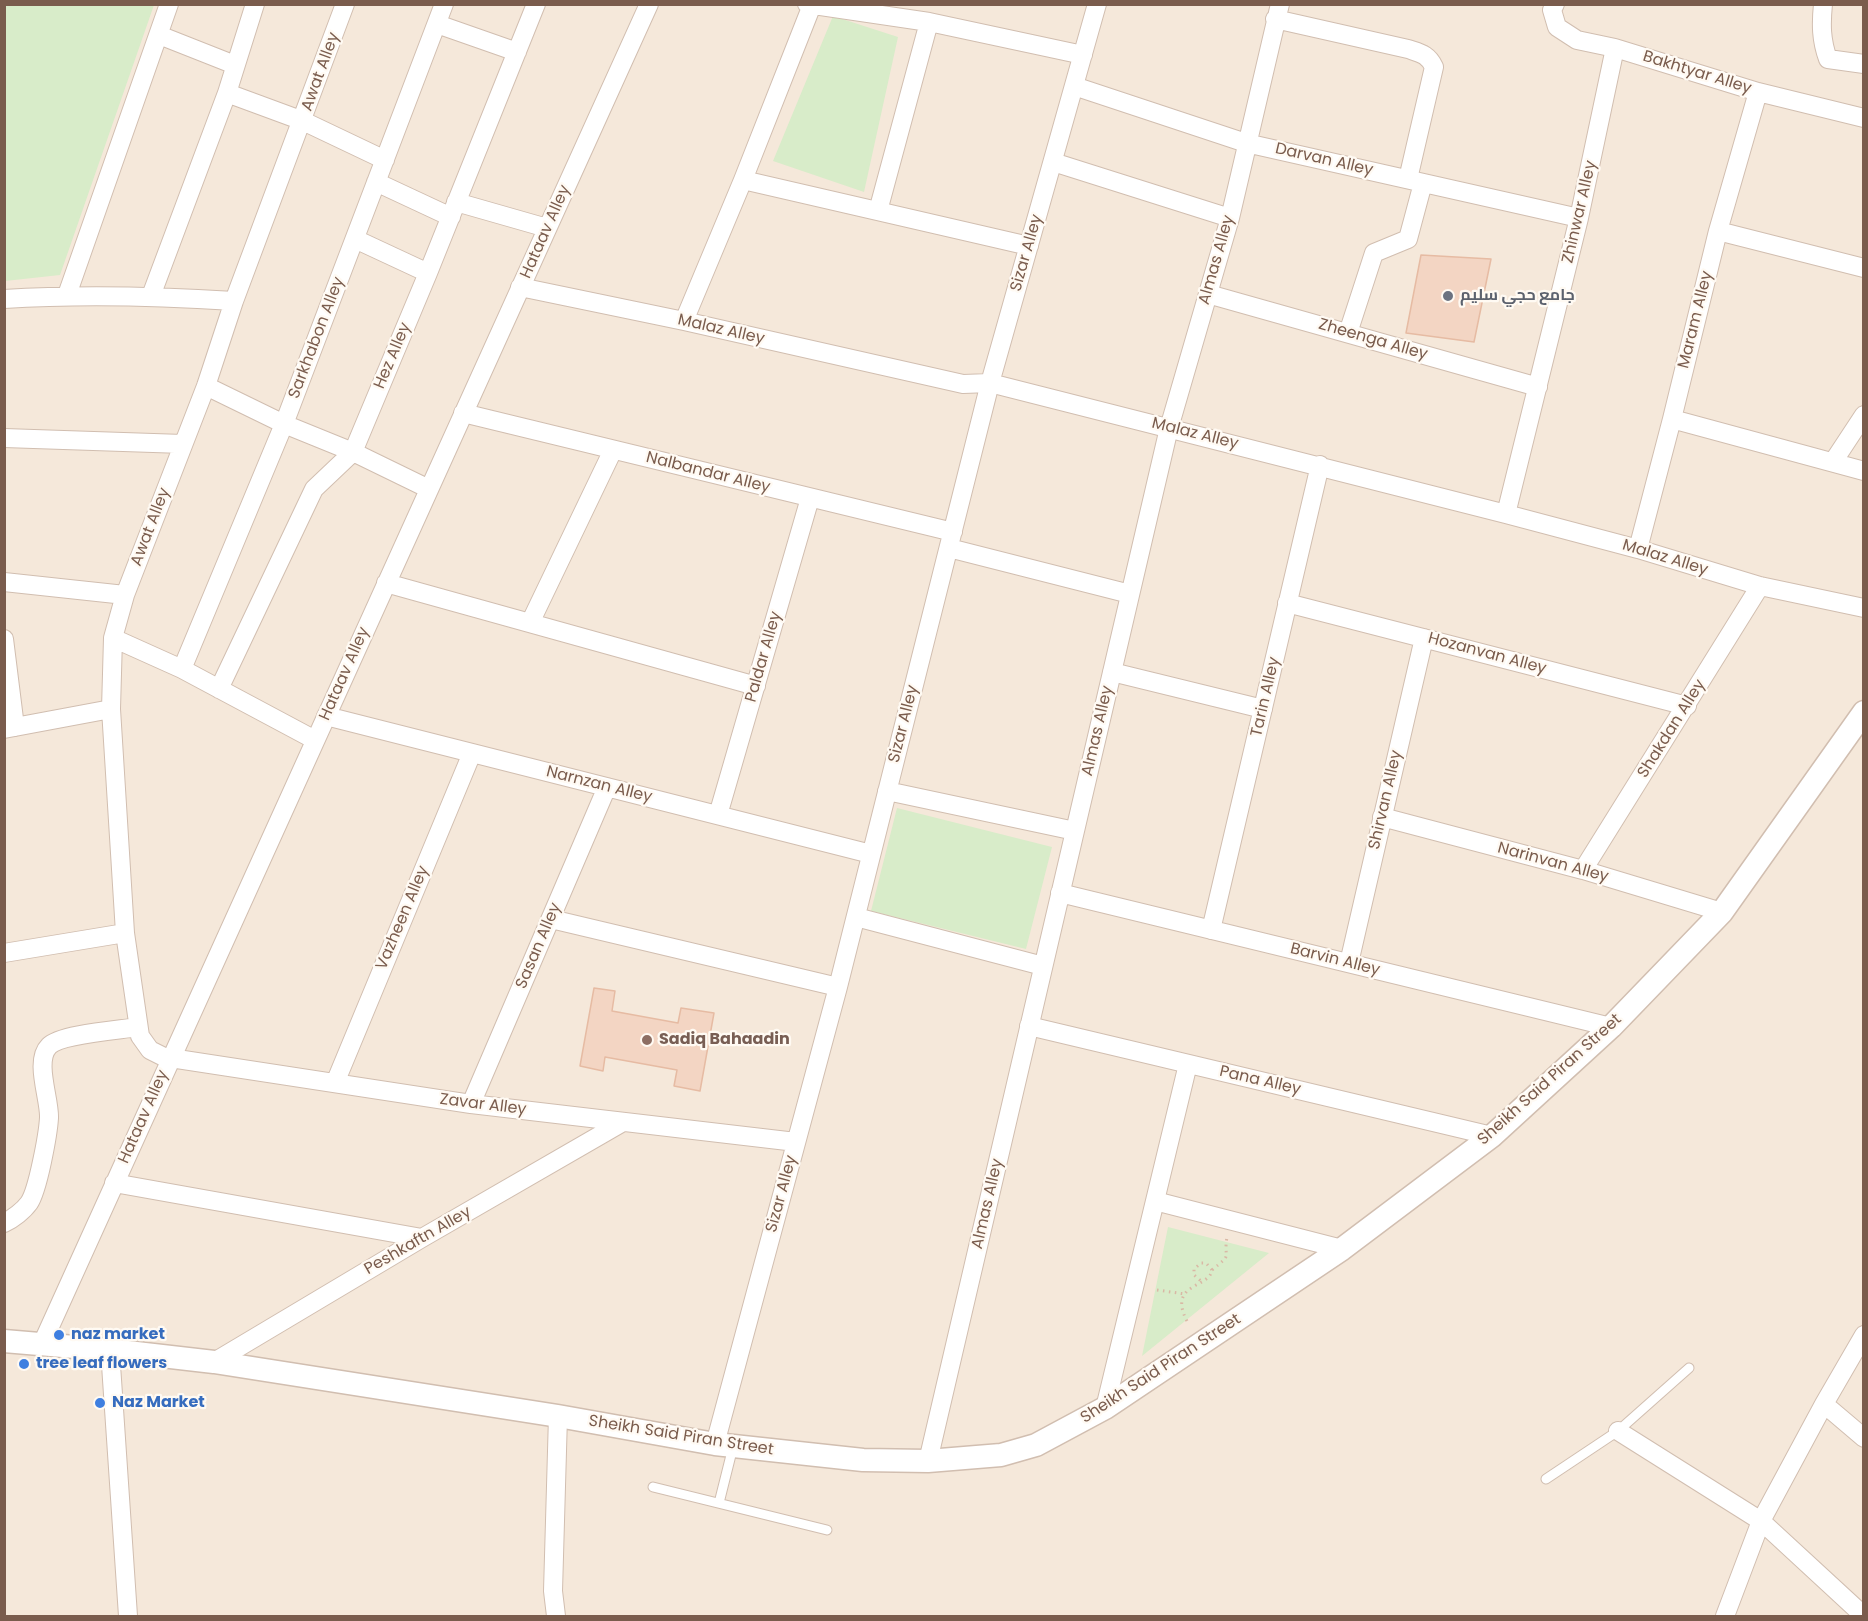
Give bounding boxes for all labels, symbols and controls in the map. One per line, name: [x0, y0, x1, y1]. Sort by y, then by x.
street label: Awat Alley: [298, 30, 344, 114]
street label: Bakhtyar Alley: [1640, 47, 1754, 99]
street label: Darvan Alley: [1273, 139, 1375, 181]
street label: Zhinwar Alley: [1559, 159, 1601, 265]
street label: Hataav Alley: [517, 182, 575, 282]
street label: Sizar Alley: [1007, 212, 1047, 294]
street label: Almas Alley: [1195, 213, 1239, 307]
street label: Maram Alley: [1675, 269, 1717, 371]
street label: Sarkhabon Alley: [285, 275, 349, 401]
place label: جامع حجي سليم: [1460, 286, 1575, 306]
marker: جامع حجي سليم: [1441, 289, 1455, 303]
street label: Malaz Alley: [676, 311, 766, 349]
street label: Zheenga Alley: [1316, 315, 1430, 365]
street label: Hez Alley: [370, 320, 416, 392]
street label: Malaz Alley: [1150, 414, 1240, 454]
street label: Nalbandar Alley: [644, 448, 772, 498]
street label: Awat Alley: [127, 485, 175, 569]
street label: Malaz Alley: [1620, 536, 1710, 580]
street label: Paldar Alley: [742, 609, 786, 705]
street label: Hataav Alley: [316, 624, 374, 724]
street label: Hozanvan Alley: [1426, 629, 1548, 679]
street label: Tarin Alley: [1247, 655, 1285, 739]
street label: Shakdan Alley: [1634, 676, 1710, 782]
street label: Sizar Alley: [885, 683, 923, 765]
street label: Almas Alley: [1078, 684, 1118, 778]
street label: Shirvan Alley: [1365, 748, 1407, 852]
street label: Narnzan Alley: [544, 763, 654, 807]
street label: Narinvan Alley: [1495, 839, 1611, 887]
street label: Vazheen Alley: [372, 863, 434, 973]
street label: Sasan Alley: [512, 900, 566, 992]
street label: Barvin Alley: [1288, 940, 1382, 980]
street label: Sheikh Said Piran Street: [1474, 1010, 1626, 1150]
place label: Sadiq Bahaadin: [659, 1030, 790, 1050]
marker: Sadiq Bahaadin: [640, 1033, 654, 1047]
street label: Pana Alley: [1217, 1062, 1303, 1100]
street label: Hataav Alley: [115, 1067, 173, 1167]
street label: Zavar Alley: [439, 1090, 527, 1120]
street label: Sizar Alley: [762, 1153, 802, 1235]
street label: Almas Alley: [968, 1157, 1008, 1251]
street label: Peshkaftn Alley: [361, 1203, 475, 1279]
street label: Sheikh Said Piran Street: [1077, 1310, 1245, 1428]
place label: naz market: [71, 1325, 165, 1345]
marker: naz market: [52, 1328, 66, 1342]
place label: tree leaf flowers: [36, 1354, 167, 1374]
marker: tree leaf flowers: [17, 1357, 31, 1371]
place label: Naz Market: [112, 1393, 205, 1413]
marker: Naz Market: [93, 1396, 107, 1410]
street label: Sheikh Said Piran Street: [587, 1412, 775, 1460]

